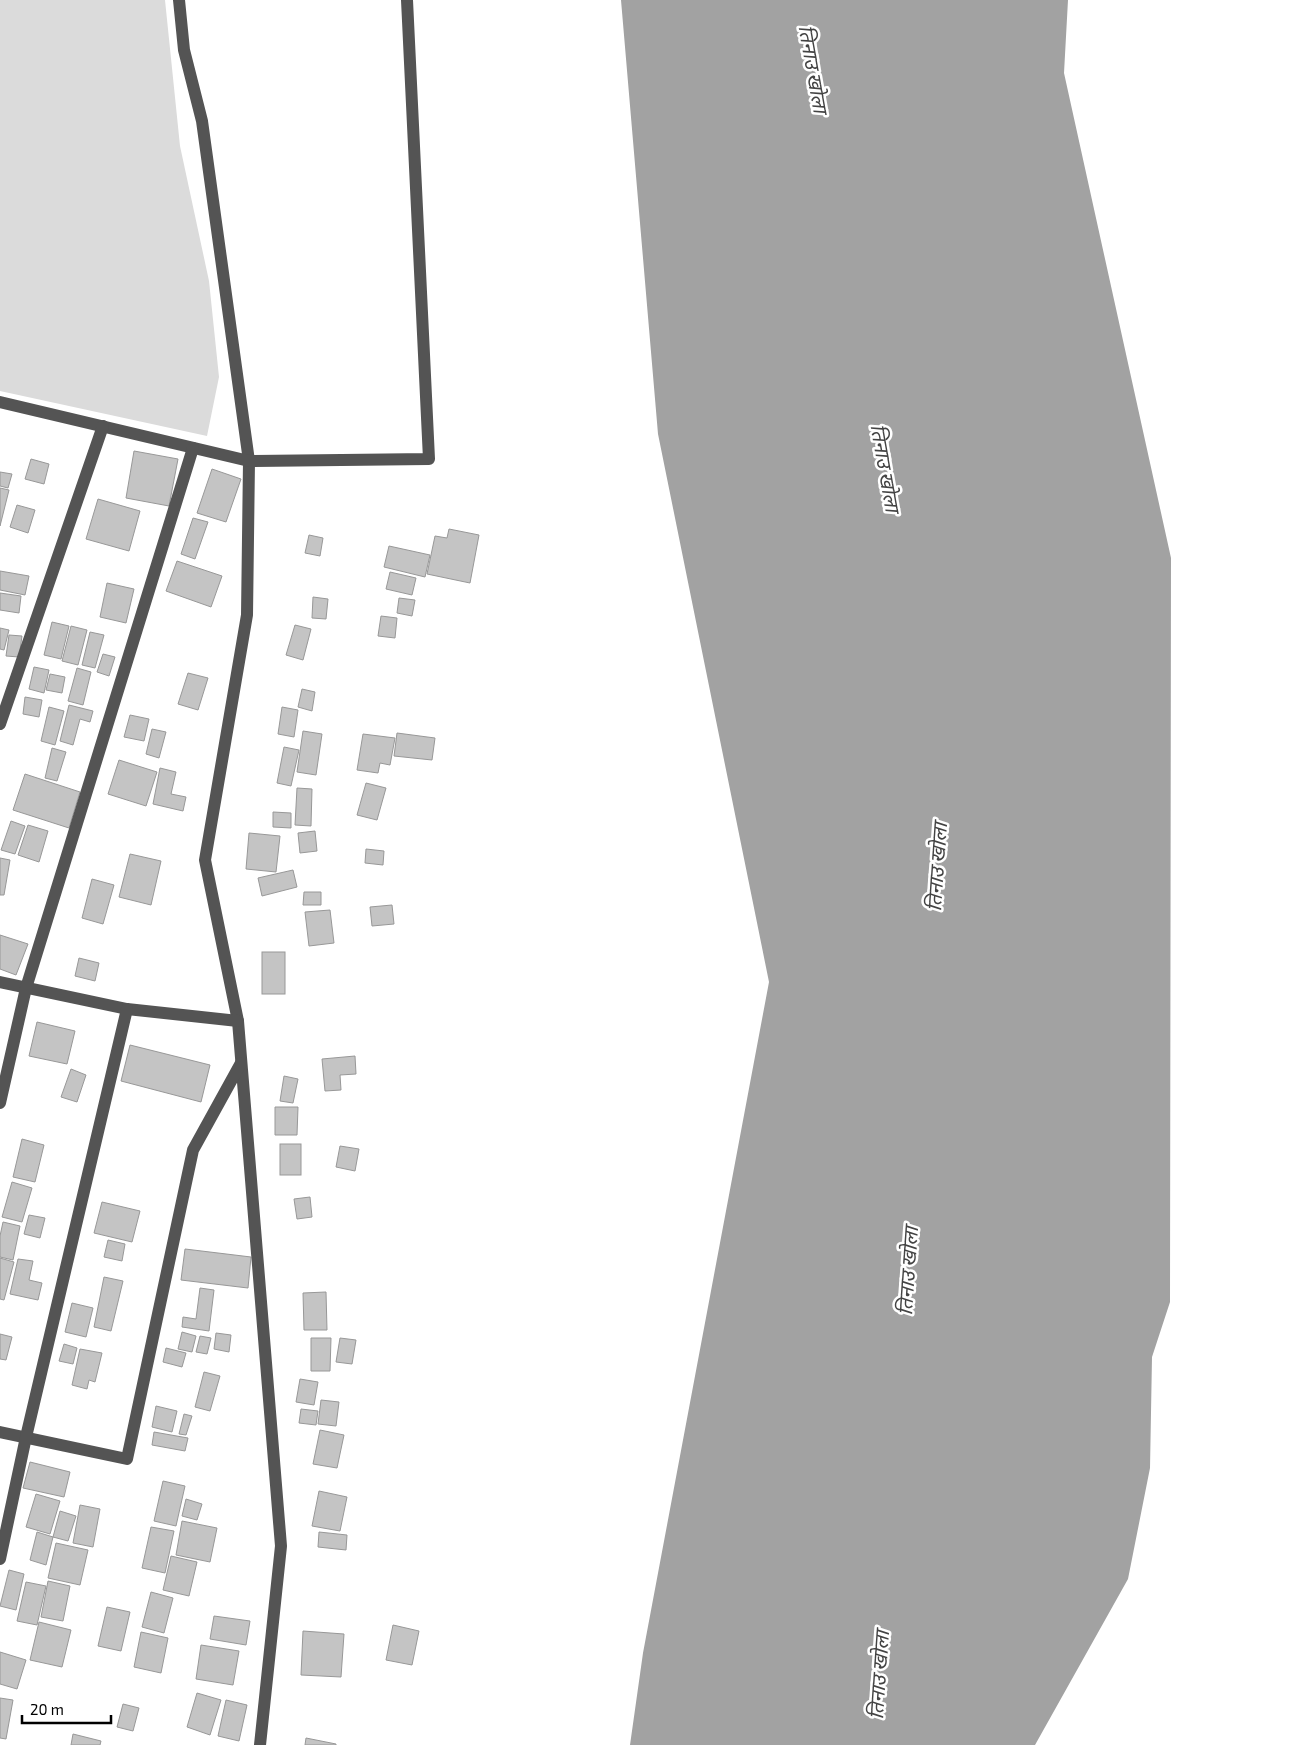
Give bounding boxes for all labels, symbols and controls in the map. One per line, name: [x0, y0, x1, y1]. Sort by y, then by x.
water label: तिनाउ खोला: [794, 23, 834, 118]
water label: तिनाउ खोला: [866, 422, 906, 517]
water label: तिनाउ खोला: [921, 818, 951, 912]
water label: तिनाउ खोला: [892, 1222, 922, 1316]
water label: तिनाउ खोला: [863, 1626, 893, 1720]
scale bar: [22, 1692, 111, 1724]
text: 20 m: [30, 1700, 64, 1718]

